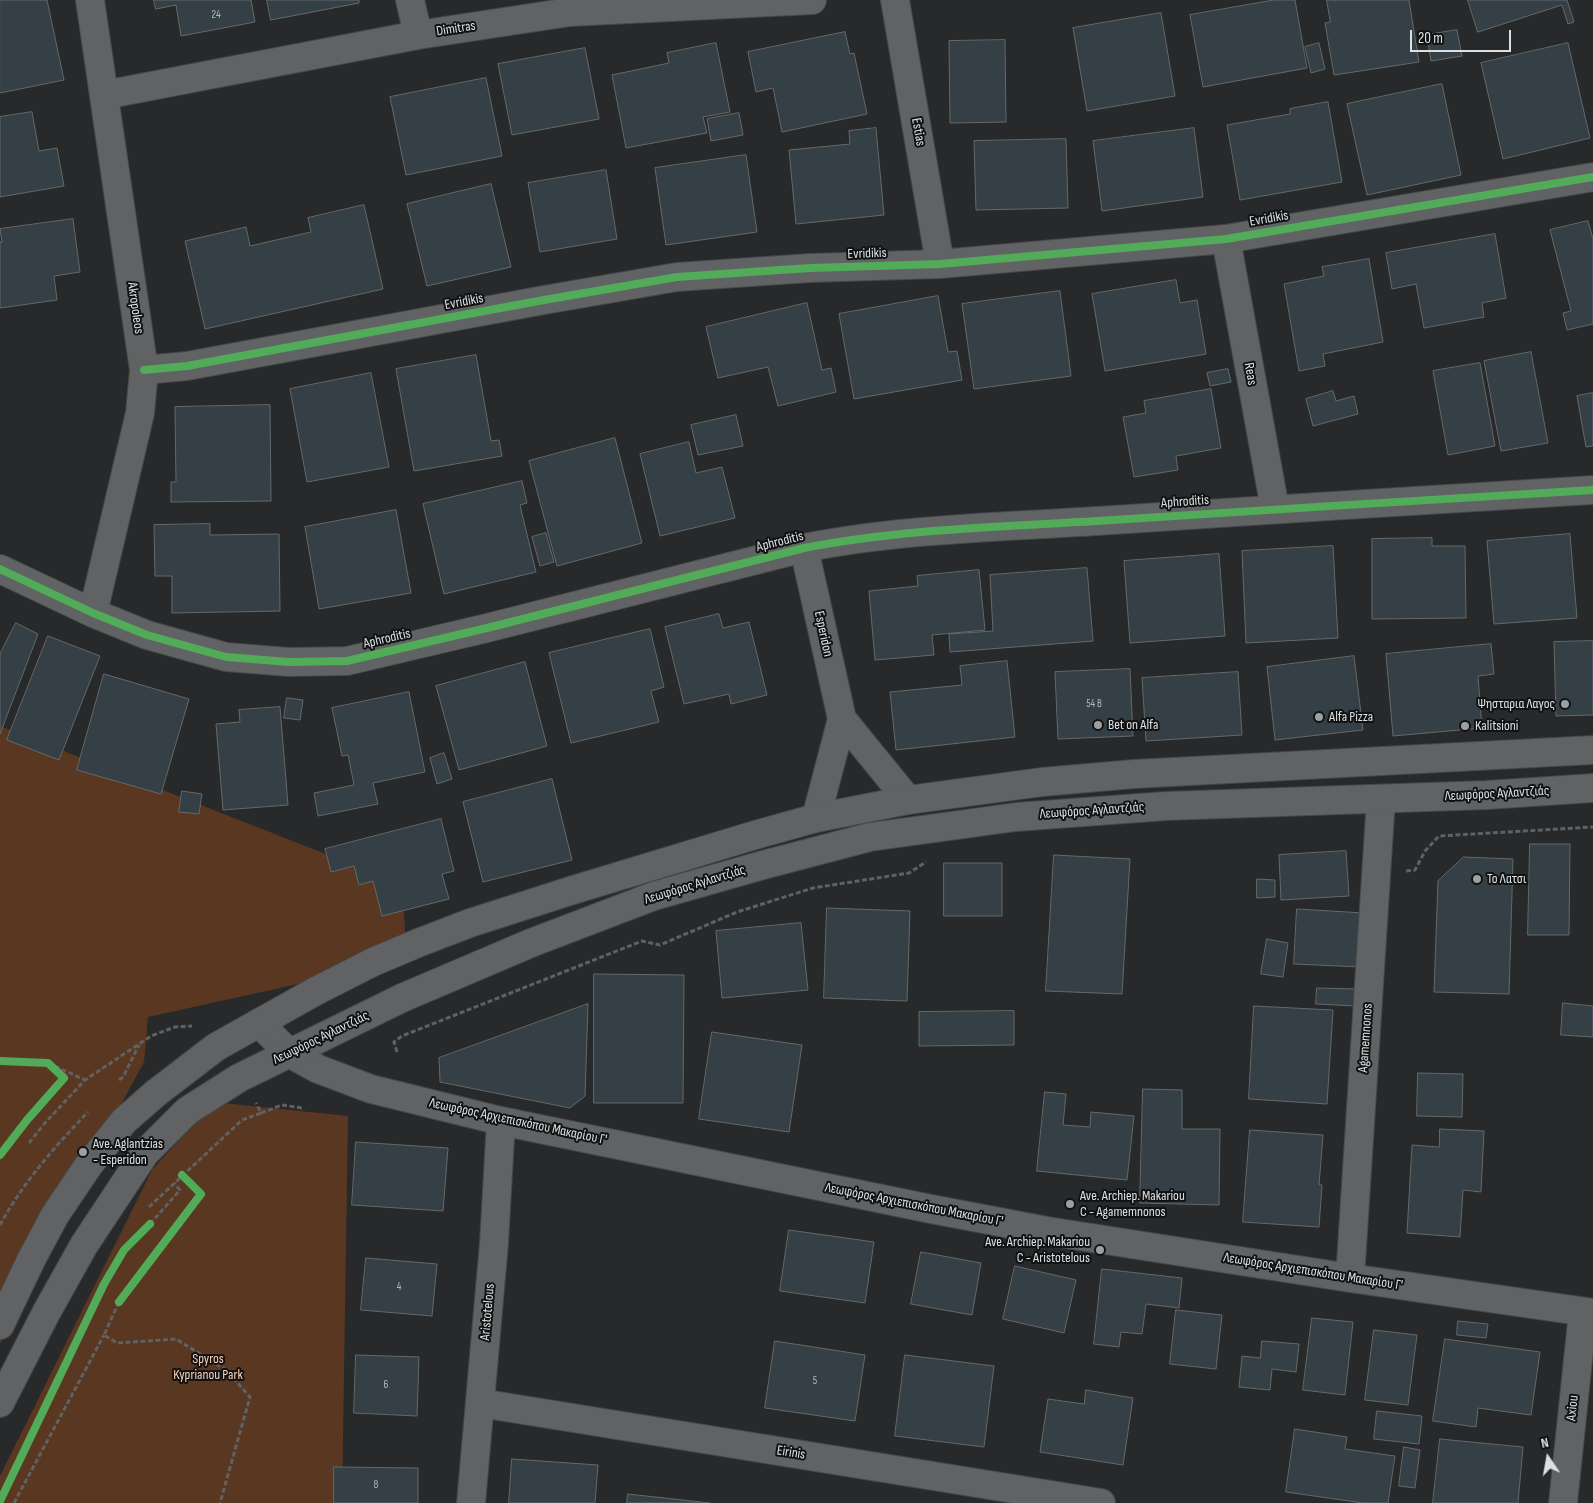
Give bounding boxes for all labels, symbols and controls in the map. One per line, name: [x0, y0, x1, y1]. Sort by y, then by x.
house number: 24: [211, 8, 221, 22]
street label: Dimitras: [435, 18, 477, 40]
scale bar: [1413, 20, 1514, 52]
text: 20 m: [1418, 29, 1443, 48]
street label: Estias: [907, 117, 929, 147]
street label: Evridikis: [1248, 207, 1290, 231]
street label: Evridikis: [847, 245, 887, 263]
street label: Akropoleos: [123, 281, 147, 335]
street label: Evridikis: [443, 290, 485, 314]
street label: Reas: [1240, 362, 1260, 386]
street label: Aphroditis: [1160, 492, 1210, 512]
street label: Aphroditis: [755, 528, 805, 556]
street label: Esperidon: [810, 610, 836, 658]
street label: Aphroditis: [362, 625, 412, 653]
place label: Ψησταρια Λαγος: [1477, 696, 1555, 712]
house number: 54 B: [1086, 697, 1102, 711]
marker: Ψησταρια Λαγος: [1559, 698, 1571, 710]
place label: Alfa Pizza: [1329, 709, 1373, 725]
marker: Alfa Pizza: [1313, 711, 1325, 723]
place label: Bet on Alfa: [1108, 717, 1158, 733]
place label: Kalitsioni: [1475, 718, 1518, 734]
marker: Bet on Alfa: [1092, 719, 1104, 731]
marker: Kalitsioni: [1459, 720, 1471, 732]
street label: Λεωφόρος Αγλαντζιάς: [1444, 783, 1550, 805]
street label: Λεωφόρος Αγλαντζιάς: [1039, 799, 1145, 823]
street label: Λεωφόρος Αγλαντζιάς: [642, 862, 748, 908]
place label: Το Λατσι: [1487, 871, 1526, 887]
marker: Το Λατσι: [1471, 873, 1483, 885]
street label: Agamemnonos: [1355, 1003, 1377, 1073]
street label: Λεωφόρος Αγλαντζιάς: [270, 1007, 372, 1069]
street label: Λεωφόρος Αρχιεπισκόπου Μακαρίου Γ': [428, 1095, 608, 1149]
place label: Ave. Aglantzias - Esperidon: [93, 1136, 163, 1168]
marker: Ave. Aglantzias - Esperidon: [77, 1146, 89, 1158]
street label: Λεωφόρος Αρχιεπισκόπου Μακαρίου Γ': [824, 1179, 1004, 1231]
place label: Ave. Archiep. Makariou C - Agamemnonos: [1080, 1188, 1185, 1220]
marker: Ave. Archiep. Makariou C - Agamemnonos: [1064, 1198, 1076, 1210]
place label: Ave. Archiep. Makariou C - Aristotelous: [985, 1234, 1090, 1266]
marker: Ave. Archiep. Makariou C - Aristotelous: [1094, 1244, 1106, 1256]
street label: Λεωφόρος Αρχιεπισκόπου Μακαρίου Γ': [1222, 1250, 1404, 1294]
house number: 4: [397, 1280, 401, 1294]
street label: Aristotelous: [477, 1283, 499, 1341]
park label: Spyros Kyprianou Park: [173, 1351, 243, 1384]
house number: 5: [813, 1374, 817, 1388]
house number: 6: [384, 1378, 388, 1392]
street label: Axiou: [1563, 1394, 1583, 1422]
north arrow: [1523, 1433, 1573, 1483]
text: N: [1539, 1434, 1550, 1452]
street label: Eirinis: [776, 1442, 806, 1464]
house number: 8: [374, 1478, 378, 1492]

